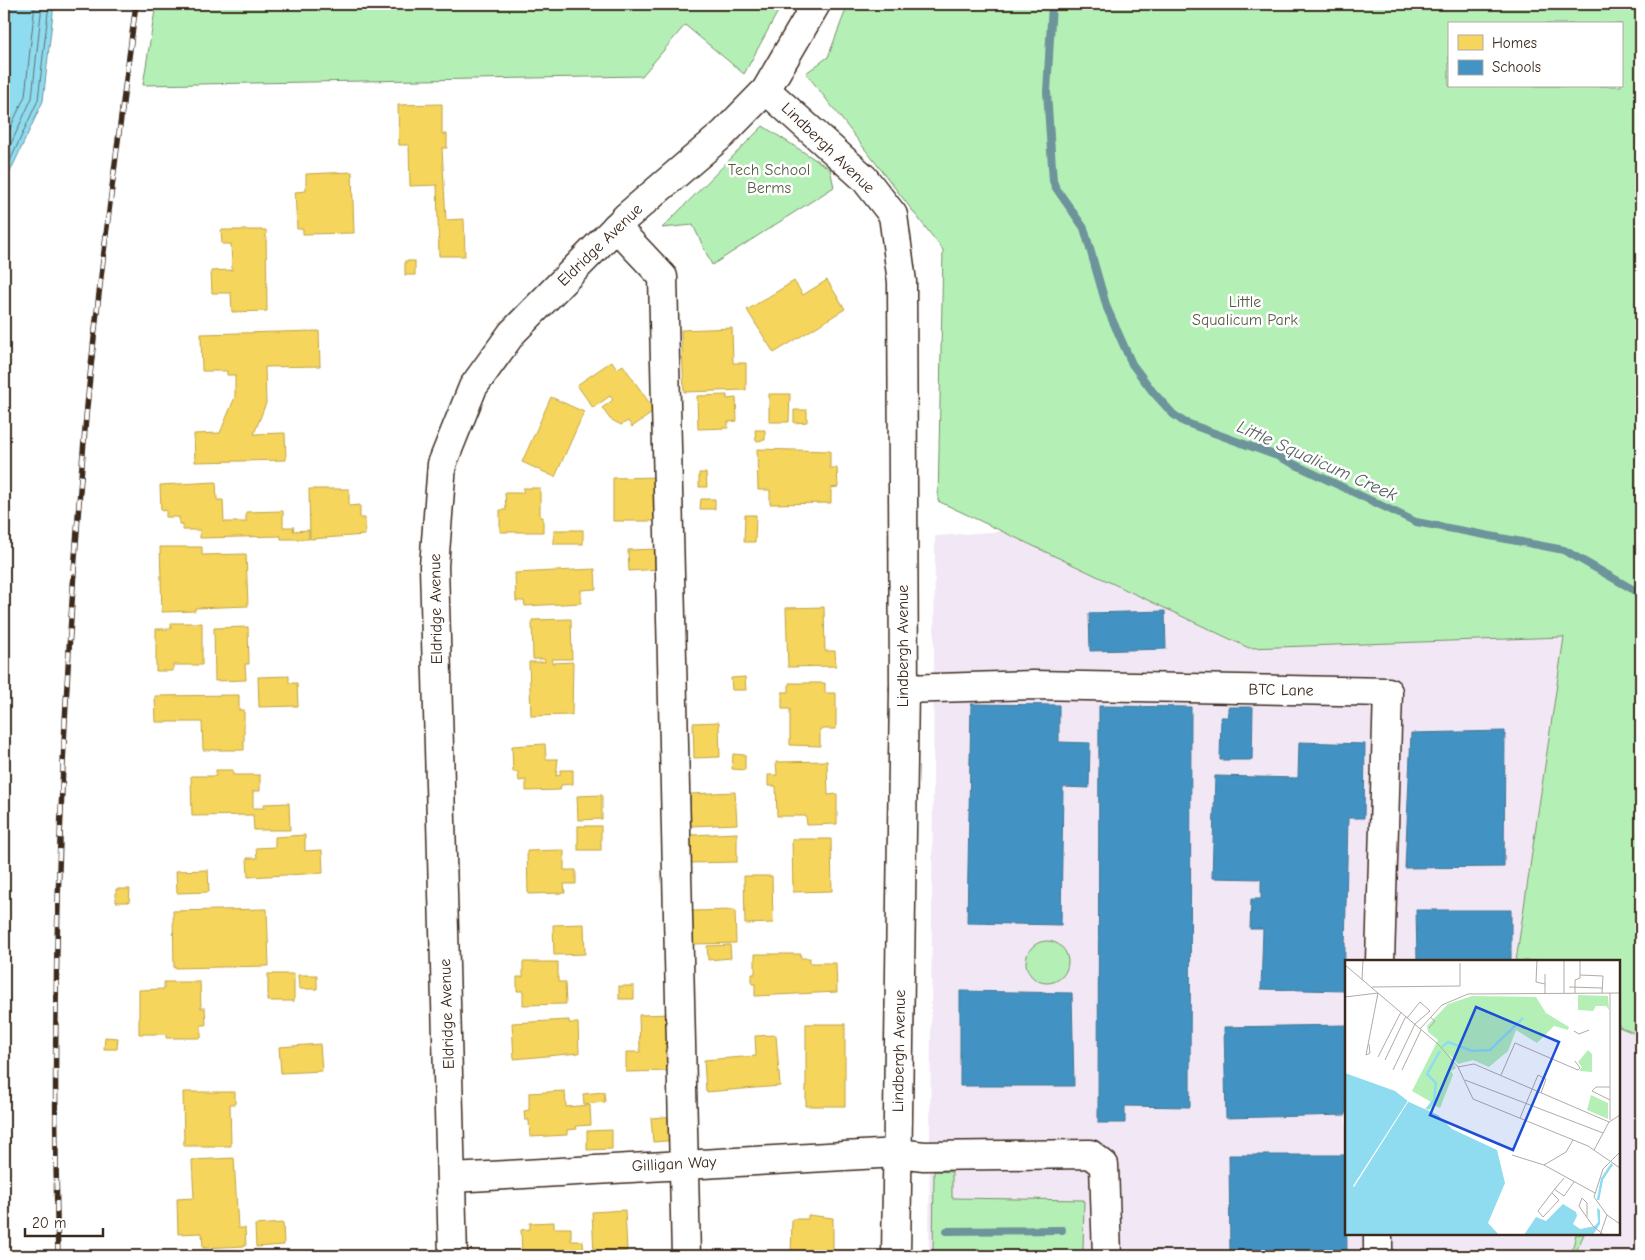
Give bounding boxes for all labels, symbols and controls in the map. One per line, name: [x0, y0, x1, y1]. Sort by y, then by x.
legend: [1448, 22, 1622, 88]
text: Homes: [1492, 34, 1537, 52]
text: Schools: [1492, 58, 1541, 76]
street label: Lindbergh Avenue: [778, 99, 878, 197]
park label: Tech School Berms: [728, 161, 810, 197]
street label: Eldridge Avenue: [554, 200, 646, 290]
park label: Little Squalicum Park: [1192, 293, 1298, 329]
water label: Little Squalicum Creek: [1234, 416, 1400, 506]
street label: Eldridge Avenue: [426, 554, 446, 664]
street label: Lindbergh Avenue: [894, 585, 912, 707]
street label: BTC Lane: [1248, 680, 1314, 700]
street label: Eldridge Avenue: [436, 958, 458, 1070]
inset map: [1345, 960, 1620, 1235]
street label: Lindbergh Avenue: [889, 990, 909, 1112]
street label: Gilligan Way: [631, 1153, 718, 1175]
scale bar: [25, 1205, 102, 1237]
text: 20 m: [32, 1214, 66, 1232]

